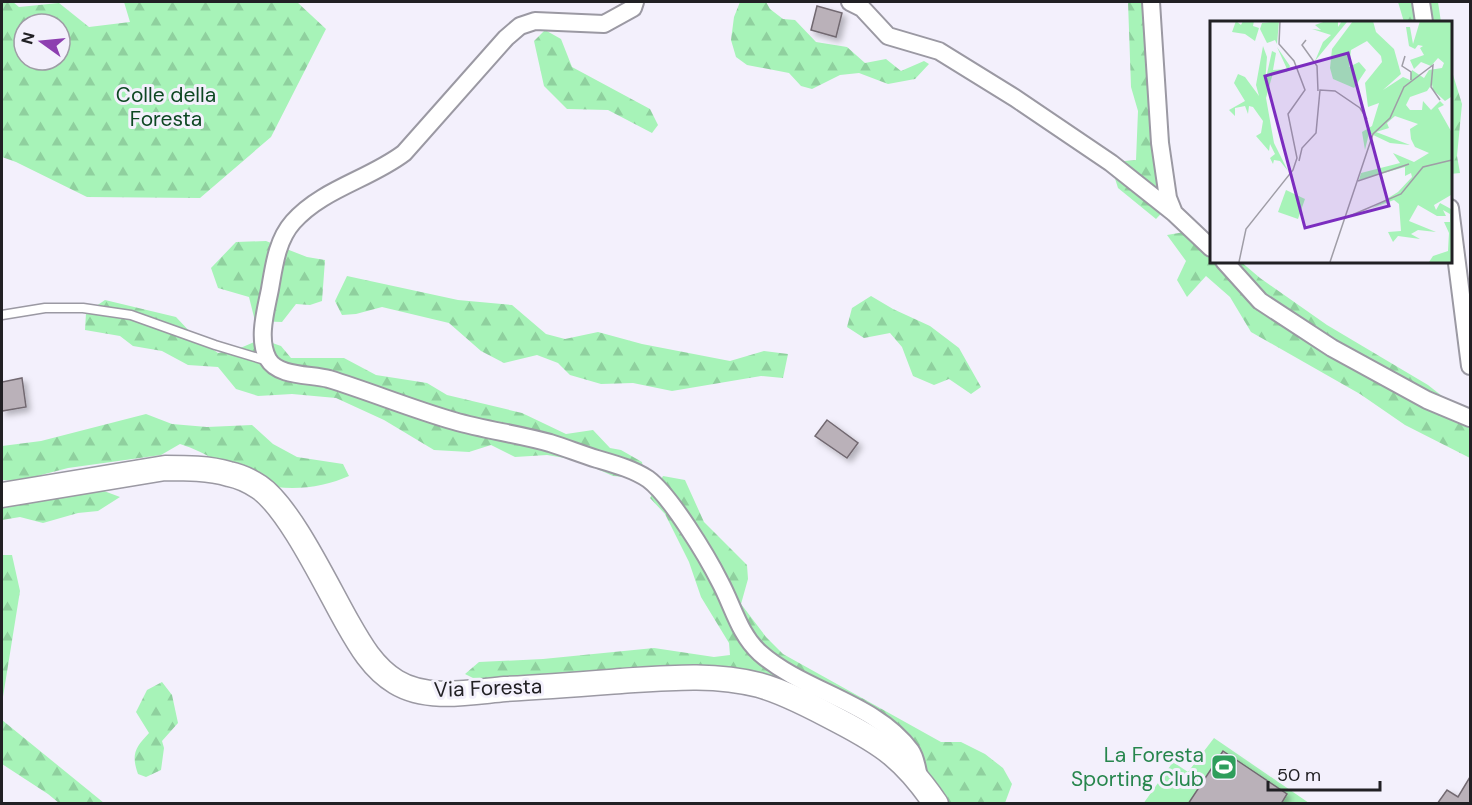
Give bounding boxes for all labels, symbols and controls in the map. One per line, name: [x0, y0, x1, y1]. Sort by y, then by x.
north arrow: [12, 12, 72, 72]
inset map: [1210, 21, 1451, 262]
text: N: [16, 30, 40, 47]
park label: Colle della Foresta: [116, 81, 216, 133]
street label: Via Foresta: [433, 672, 543, 704]
place label: La Foresta Sporting Club: [1071, 741, 1204, 793]
sports icon: La Foresta Sporting Club: [1209, 752, 1239, 782]
scale bar: [1268, 754, 1380, 792]
text: 50 m: [1277, 763, 1321, 787]

